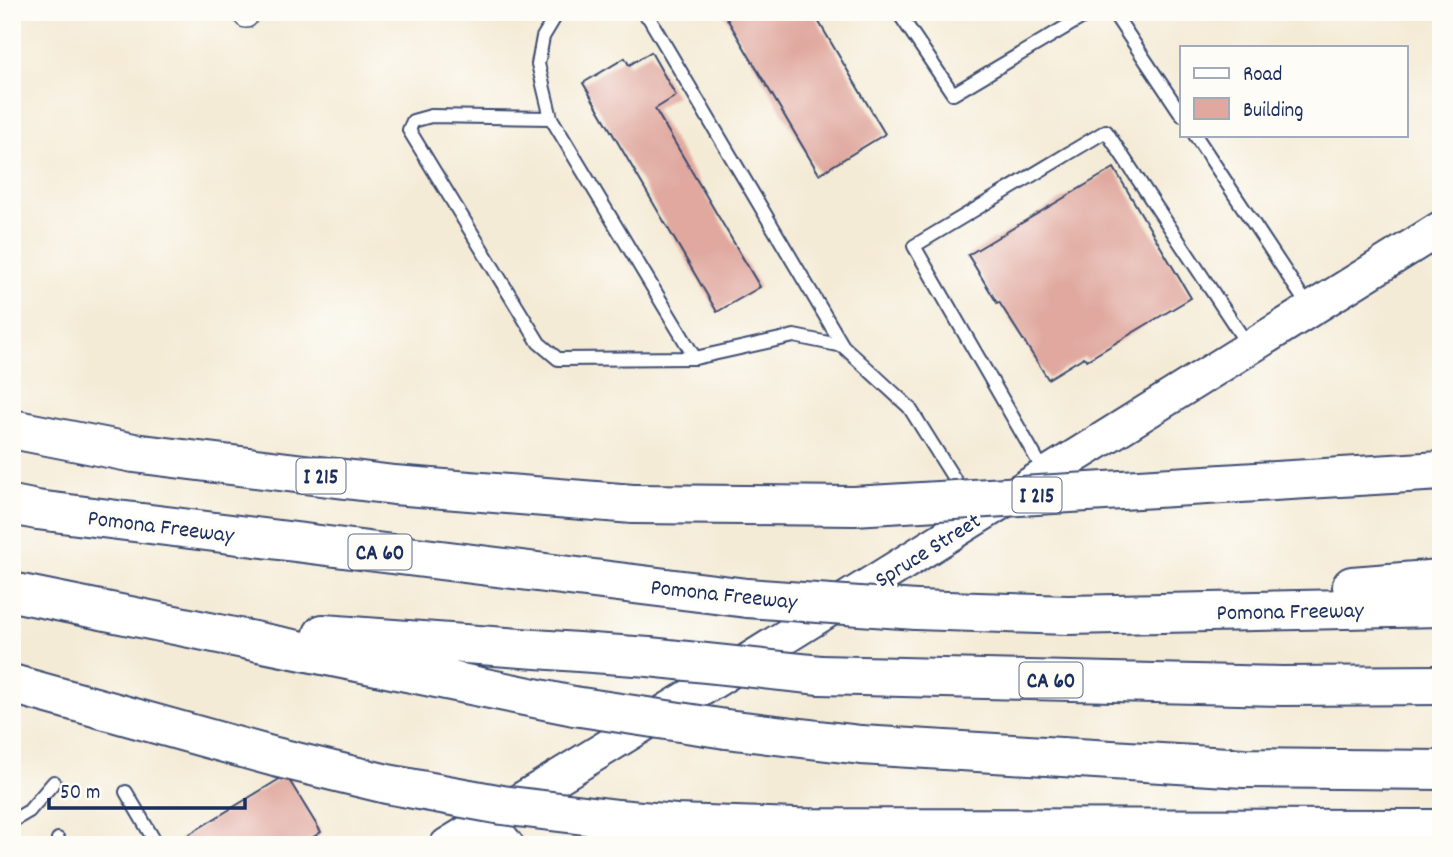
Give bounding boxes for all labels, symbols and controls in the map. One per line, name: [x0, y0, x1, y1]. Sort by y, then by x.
legend: [1180, 46, 1408, 136]
text: Road: [1243, 61, 1282, 91]
text: Building: [1243, 97, 1303, 127]
road number: I 215: [296, 458, 346, 494]
road number: I 215: [1012, 477, 1062, 512]
street label: Pomona Freeway: [85, 503, 236, 554]
street label: Spruce Street: [869, 506, 988, 598]
road number: CA 60: [348, 534, 412, 570]
street label: Pomona Freeway: [649, 572, 799, 621]
street label: Pomona Freeway: [1216, 596, 1365, 631]
road number: CA 60: [1020, 662, 1082, 698]
scale bar: [49, 766, 245, 810]
text: 50 m: [60, 779, 100, 809]

